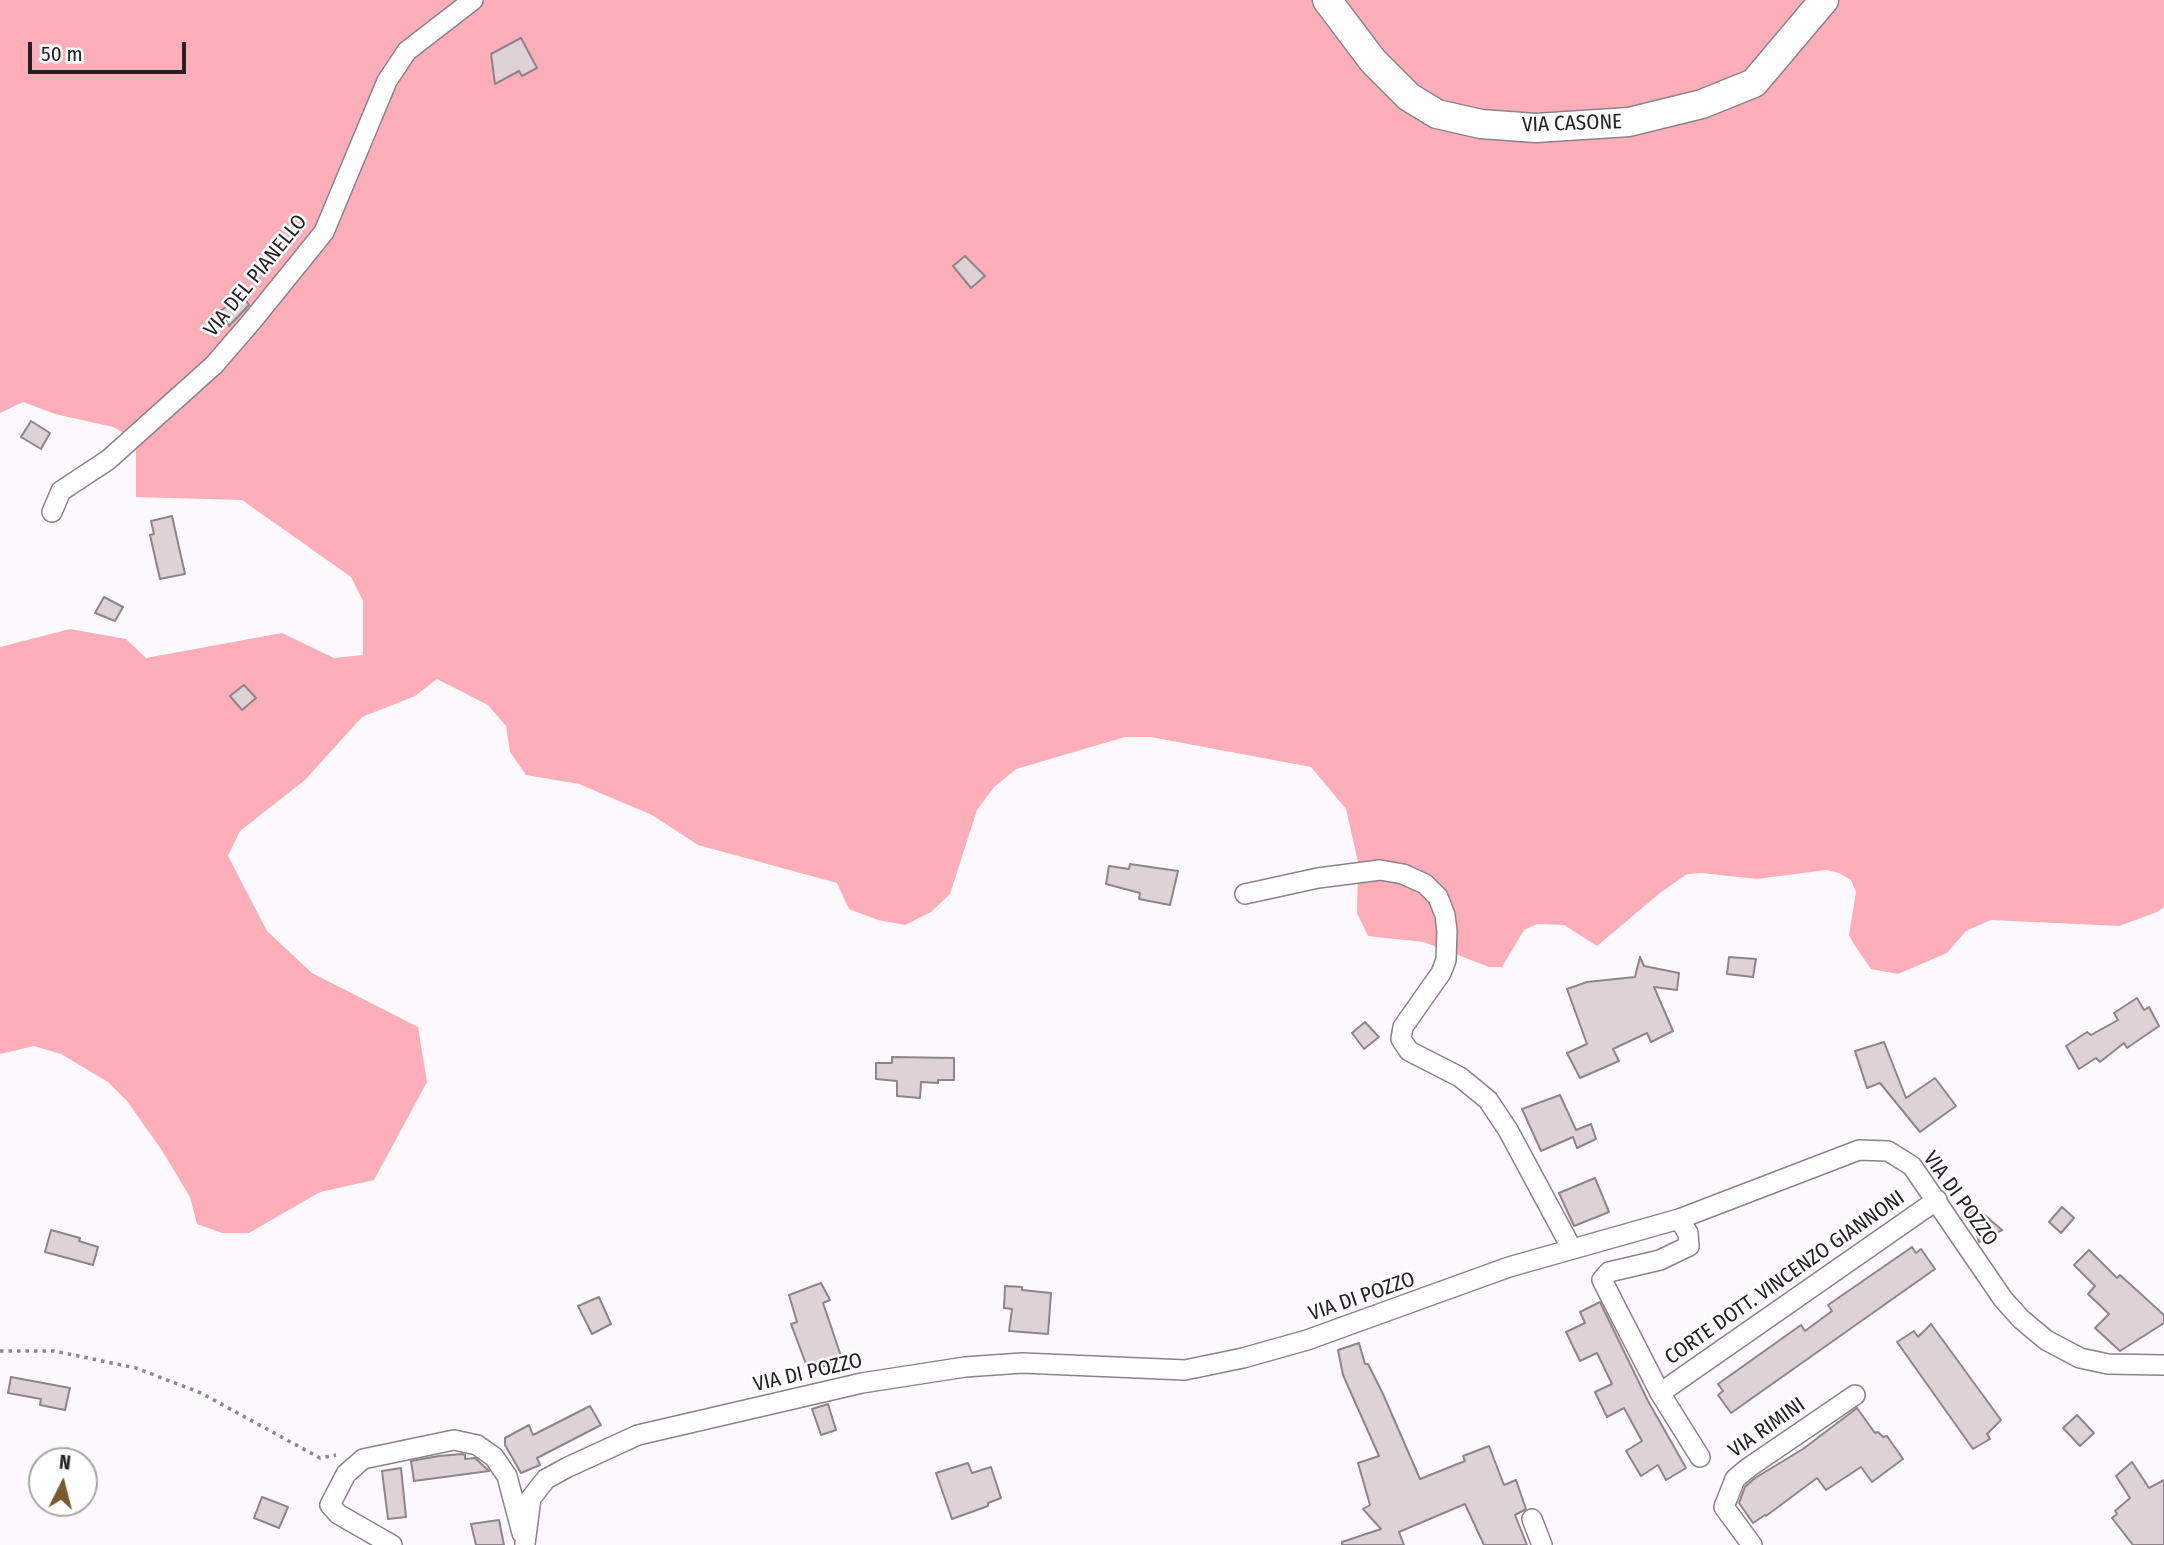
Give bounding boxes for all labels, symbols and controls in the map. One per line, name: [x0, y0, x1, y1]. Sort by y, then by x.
scale bar: [32, 28, 189, 72]
text: 50 m: [41, 41, 83, 67]
street label: VIA CASONE: [1522, 110, 1622, 138]
street label: VIA DEL PIANELLO: [199, 210, 313, 342]
street label: VIA DI POZZO: [1917, 1147, 2003, 1251]
street label: CORTE DOTT. VINCENZO GIANNONI: [1660, 1186, 1910, 1370]
street label: VIA DI POZZO: [1306, 1267, 1418, 1327]
street label: VIA DI POZZO: [751, 1348, 865, 1398]
street label: VIA RIMINI: [1724, 1392, 1810, 1464]
north arrow: [28, 1447, 98, 1517]
text: N: [58, 1451, 72, 1475]

